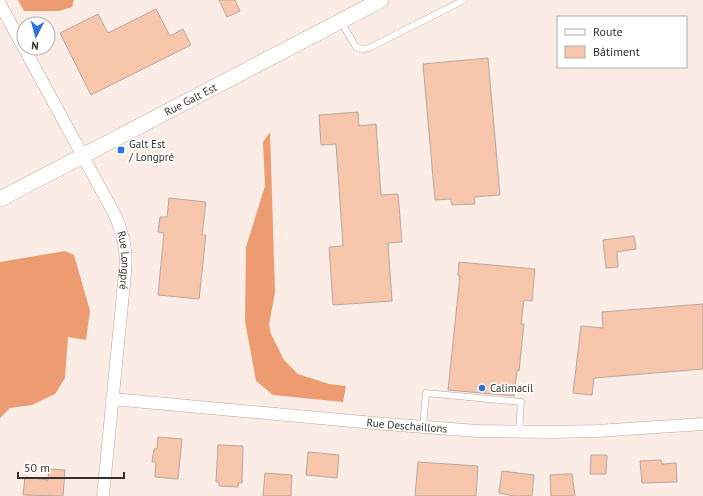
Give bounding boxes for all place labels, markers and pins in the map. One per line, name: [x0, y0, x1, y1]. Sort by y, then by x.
place label: Galt Est / Longpré: [128, 137, 174, 164]
marker: Galt Est / Longpré: [116, 145, 126, 155]
place label: Calimacil: [490, 381, 534, 395]
marker: Calimacil: [477, 383, 487, 393]

